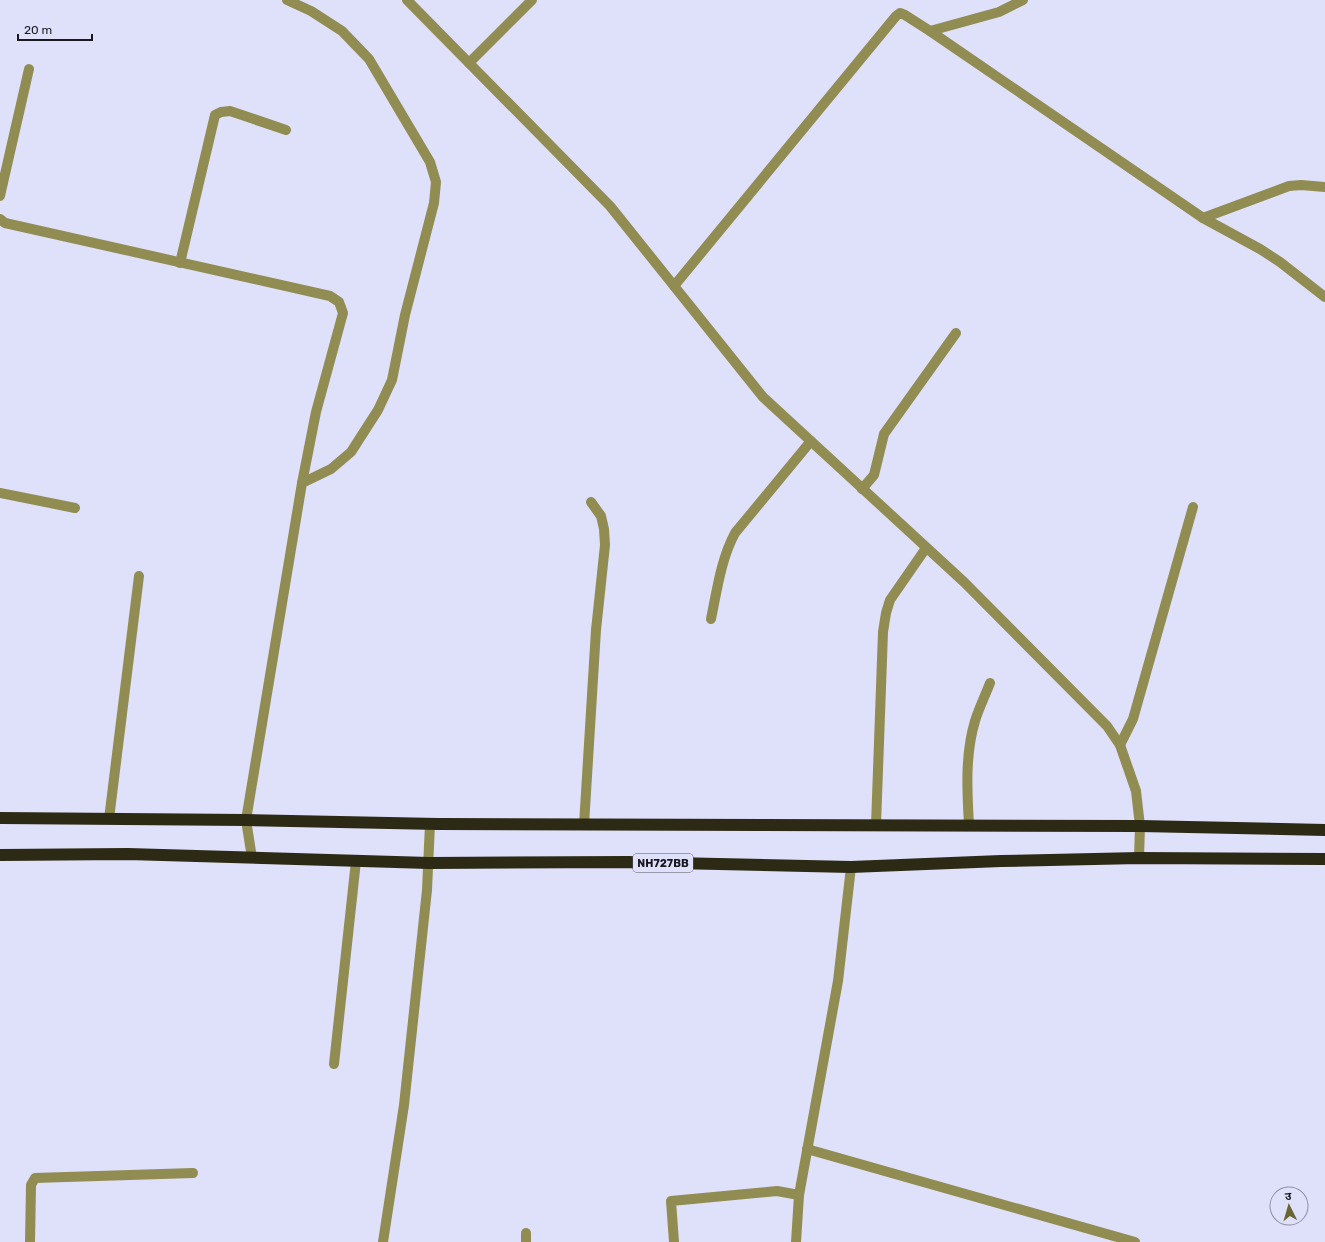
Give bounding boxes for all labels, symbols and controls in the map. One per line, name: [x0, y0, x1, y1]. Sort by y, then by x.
scale bar: [18, 16, 92, 42]
text: 20 m: [24, 23, 52, 37]
road number: NH727BB: [633, 854, 693, 872]
north arrow: [1269, 1186, 1309, 1226]
text: उ: [1284, 1190, 1293, 1203]

